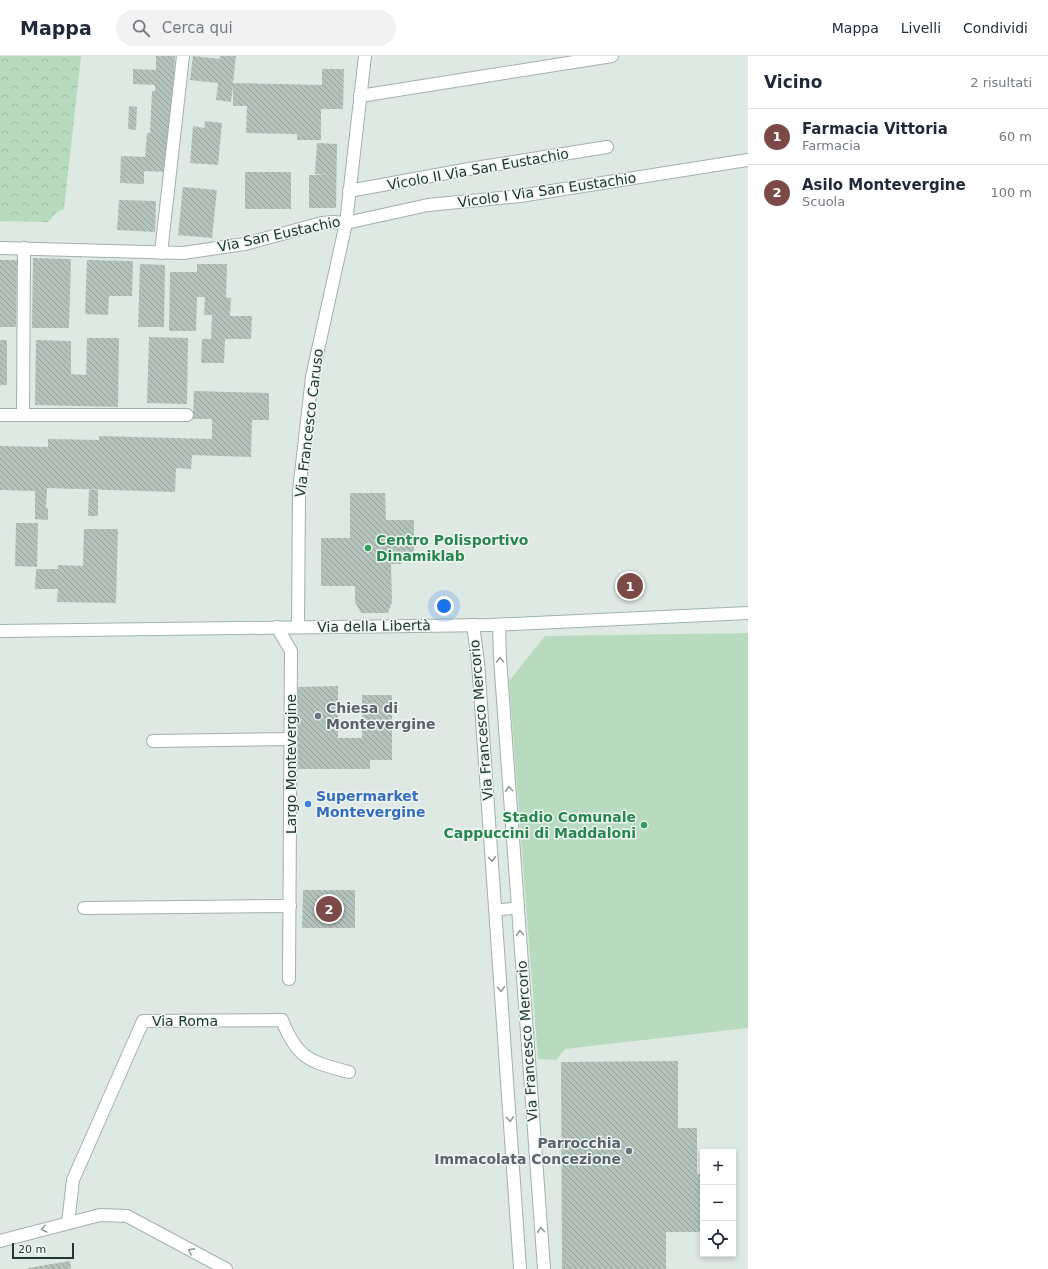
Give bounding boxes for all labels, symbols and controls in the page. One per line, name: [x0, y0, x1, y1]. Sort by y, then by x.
search box: [116, 10, 396, 46]
text: Mappa: [20, 17, 92, 39]
icon: search: [130, 17, 152, 39]
text: Cerca qui: [162, 19, 233, 37]
text: Mappa: [832, 20, 879, 36]
text: Livelli: [901, 20, 941, 36]
text: Condividi: [963, 20, 1028, 36]
text: Vicino: [764, 72, 822, 92]
text: 2 risultati: [970, 75, 1032, 90]
text: Farmacia Vittoria: [802, 120, 948, 138]
text: 1: [772, 129, 782, 144]
text: 60 m: [999, 129, 1032, 144]
text: Farmacia: [802, 138, 861, 153]
street label: Vicolo II Via San Eustachio: [386, 145, 570, 193]
street label: Vicolo I Via San Eustachio: [457, 170, 637, 210]
text: Asilo Montevergine: [802, 176, 966, 194]
text: 2: [772, 185, 782, 200]
text: 100 m: [990, 185, 1032, 200]
text: Scuola: [802, 194, 845, 209]
street label: Via San Eustachio: [216, 213, 342, 255]
street label: Via Francesco Caruso: [292, 348, 326, 498]
place label: Centro Polisportivo Dinamiklab: [376, 532, 529, 564]
marker: Centro Polisportivo Dinamiklab: [363, 543, 373, 553]
pin: 1: [617, 571, 643, 601]
your location: [434, 596, 454, 616]
street label: Via della Libertà: [317, 617, 431, 635]
street label: Via Francesco Mercorio: [466, 639, 496, 801]
one-way arrow: [496, 657, 504, 663]
street label: Largo Montevergine: [283, 694, 299, 834]
place label: Chiesa di Montevergine: [326, 700, 436, 732]
marker: Chiesa di Montevergine: [313, 711, 323, 721]
one-way arrow: [505, 786, 514, 792]
place label: Supermarket Montevergine: [316, 788, 426, 820]
marker: Supermarket Montevergine: [303, 799, 313, 809]
place label: Stadio Comunale Cappuccini di Maddaloni: [443, 809, 636, 841]
marker: Stadio Comunale Cappuccini di Maddaloni: [639, 820, 649, 830]
one-way arrow: [487, 856, 496, 862]
pin: 2: [316, 894, 342, 924]
one-way arrow: [515, 930, 524, 936]
street label: Via Francesco Mercorio: [513, 960, 541, 1122]
one-way arrow: [496, 986, 505, 992]
street label: Via Roma: [152, 1013, 218, 1029]
one-way arrow: [505, 1116, 514, 1122]
place label: Parrocchia Immacolata Concezione: [434, 1135, 621, 1167]
marker: Parrocchia Immacolata Concezione: [624, 1146, 634, 1156]
map controls: [700, 1149, 736, 1257]
button: +: [700, 1149, 736, 1185]
button: −: [700, 1185, 736, 1221]
button: locate: [700, 1221, 736, 1257]
one-way arrow: [41, 1225, 47, 1233]
one-way arrow: [537, 1227, 546, 1233]
scale bar: [12, 1241, 74, 1260]
text: 20 m: [18, 1243, 46, 1256]
one-way arrow: [188, 1248, 195, 1255]

